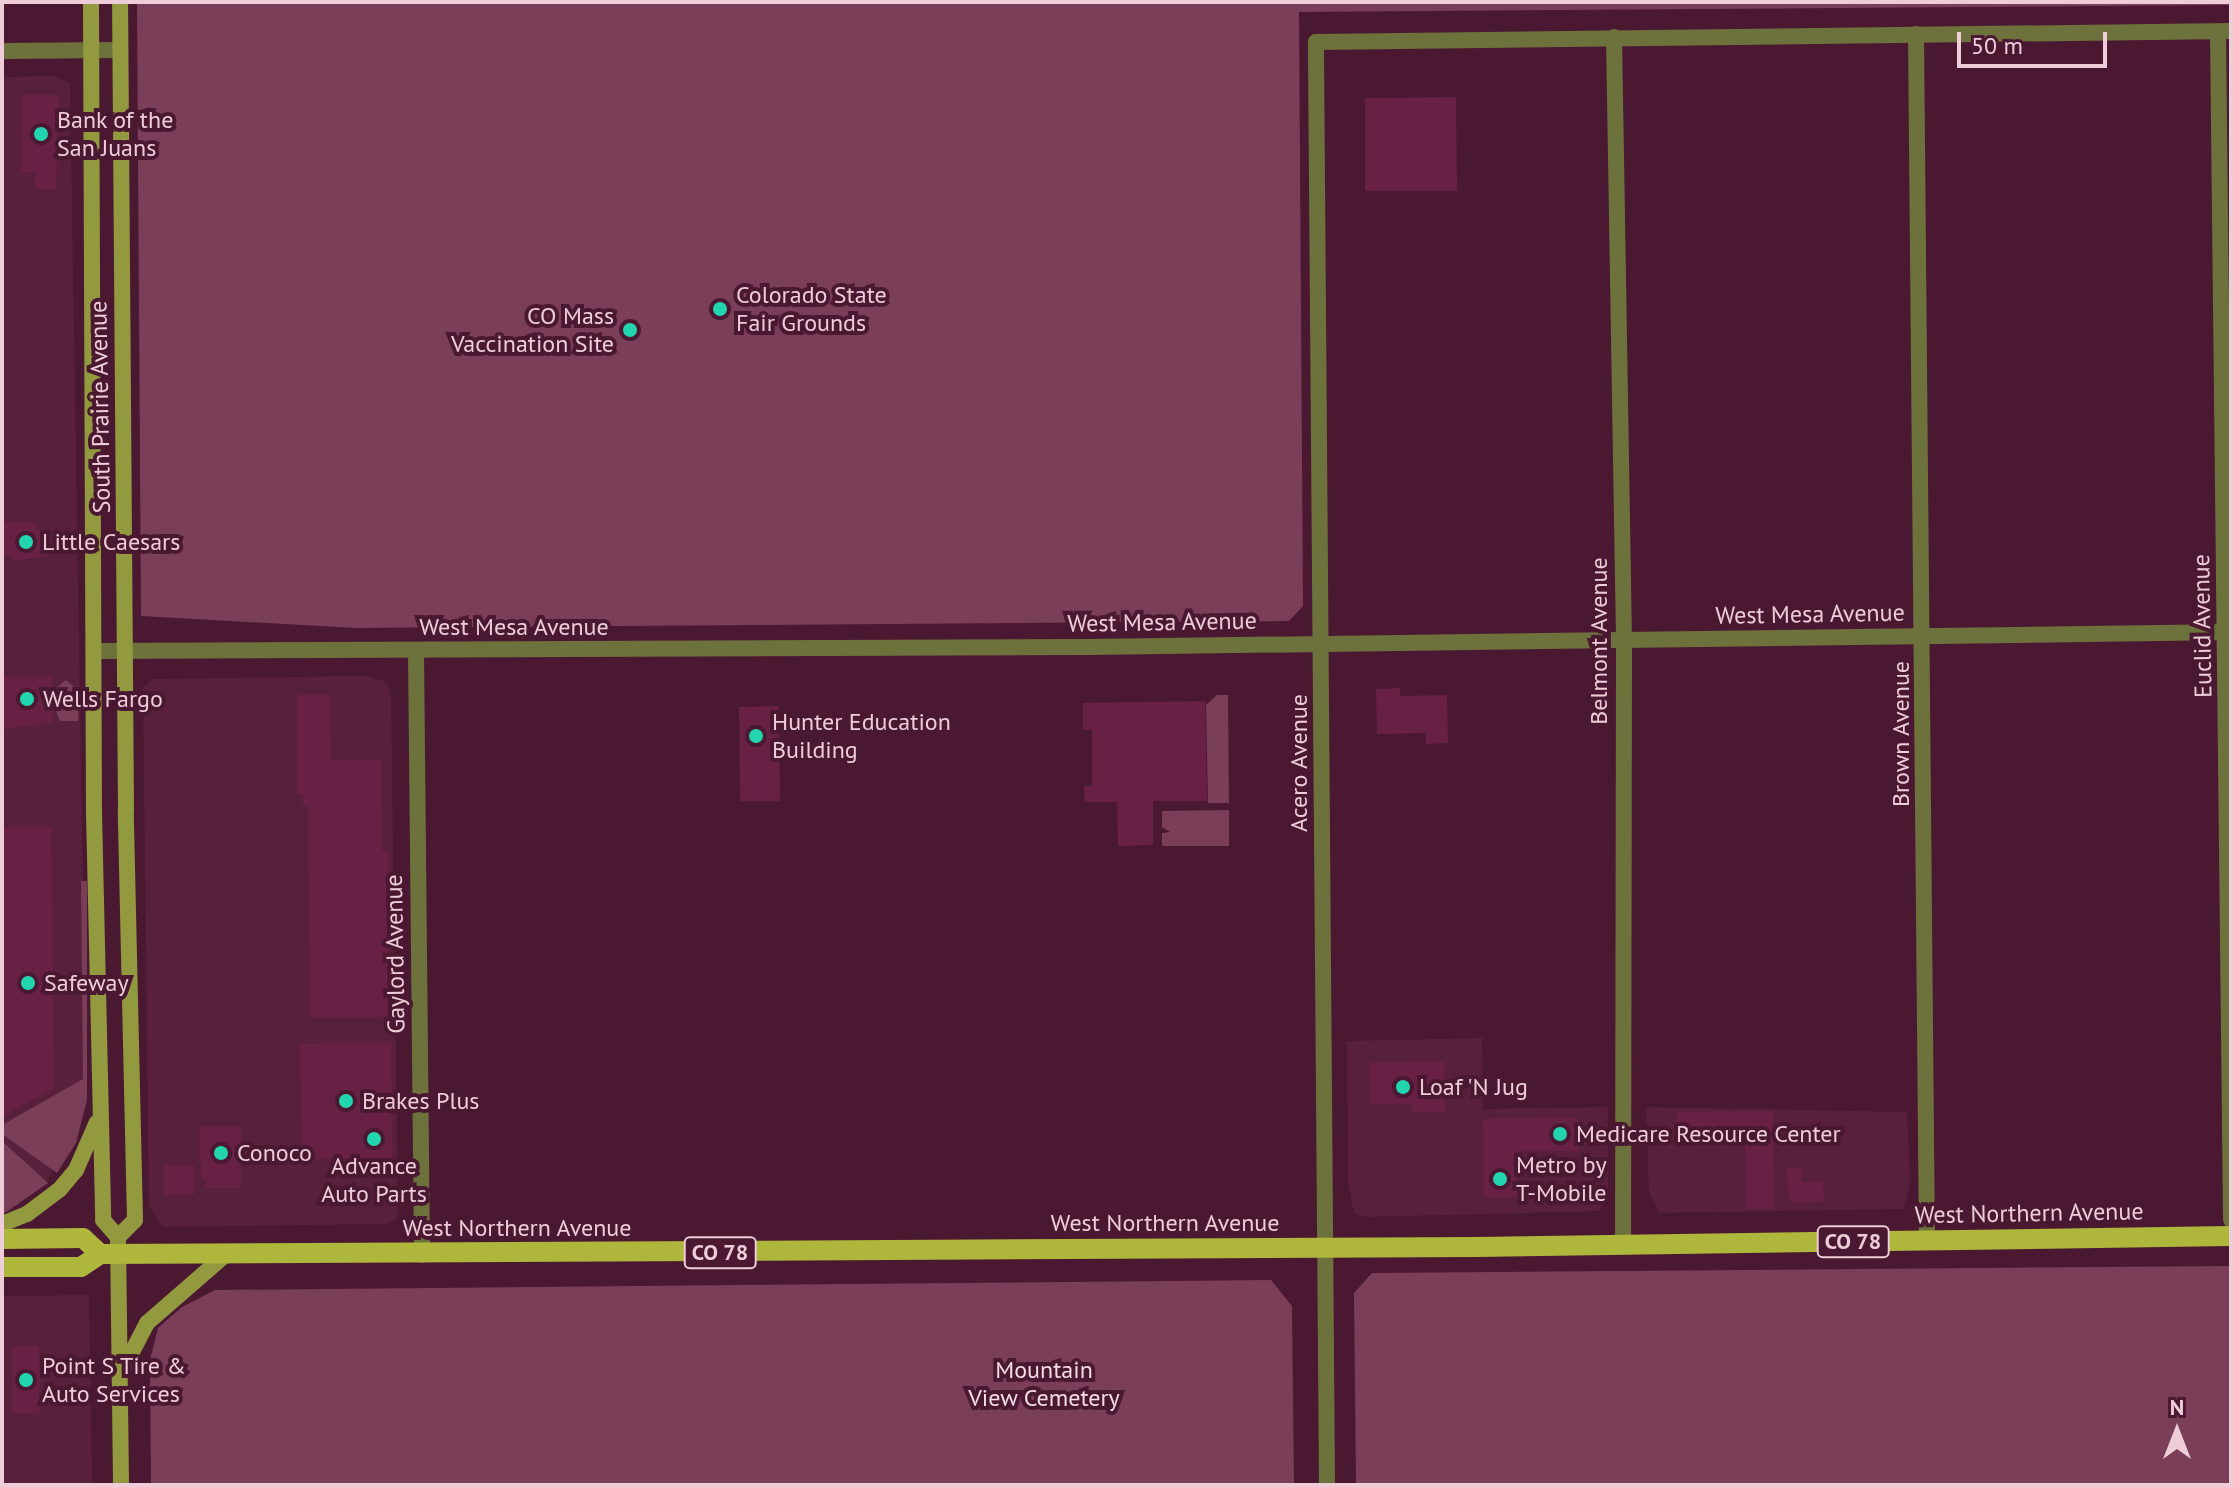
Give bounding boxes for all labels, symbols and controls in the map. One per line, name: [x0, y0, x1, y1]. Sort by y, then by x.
scale bar: [1961, 16, 2111, 66]
text: 50 m: [1971, 30, 2023, 61]
place label: Bank of the San Juans: [57, 106, 174, 162]
marker: Bank of the San Juans: [32, 125, 50, 143]
place label: Colorado State Fair Grounds: [736, 281, 887, 337]
street label: South Prairie Avenue: [84, 300, 116, 514]
marker: Colorado State Fair Grounds: [711, 300, 729, 318]
place label: CO Mass Vaccination Site: [451, 302, 614, 358]
marker: CO Mass Vaccination Site: [621, 321, 639, 339]
place label: Little Caesars: [42, 528, 180, 556]
marker: Little Caesars: [17, 533, 35, 551]
street label: Euclid Avenue: [2186, 554, 2218, 698]
street label: Belmont Avenue: [1585, 557, 1613, 725]
street label: West Mesa Avenue: [1715, 598, 1905, 630]
street label: West Mesa Avenue: [1067, 606, 1257, 638]
street label: West Mesa Avenue: [419, 613, 609, 641]
street label: Brown Avenue: [1887, 661, 1915, 807]
place label: Wells Fargo: [43, 685, 163, 713]
marker: Wells Fargo: [18, 690, 36, 708]
street label: Acero Avenue: [1285, 694, 1313, 832]
place label: Hunter Education Building: [772, 708, 951, 764]
marker: Hunter Education Building: [747, 727, 765, 745]
street label: Gaylord Avenue: [379, 874, 411, 1034]
place label: Safeway: [44, 969, 129, 997]
marker: Safeway: [19, 974, 37, 992]
place label: Loaf 'N Jug: [1419, 1073, 1529, 1101]
marker: Loaf 'N Jug: [1394, 1078, 1412, 1096]
place label: Brakes Plus: [362, 1087, 479, 1115]
marker: Brakes Plus: [337, 1092, 355, 1110]
place label: Medicare Resource Center: [1576, 1120, 1841, 1148]
marker: Medicare Resource Center: [1551, 1125, 1569, 1143]
marker: Advance Auto Parts: [365, 1130, 383, 1148]
place label: Conoco: [237, 1139, 312, 1167]
marker: Conoco: [212, 1144, 230, 1162]
place label: Metro by T-Mobile: [1516, 1151, 1607, 1207]
place label: Advance Auto Parts: [321, 1152, 427, 1208]
marker: Metro by T-Mobile: [1491, 1170, 1509, 1188]
street label: West Northern Avenue: [1914, 1197, 2144, 1229]
street label: West Northern Avenue: [1050, 1209, 1280, 1237]
street label: West Northern Avenue: [402, 1214, 632, 1242]
road number: CO 78: [1815, 1224, 1891, 1260]
road number: CO 78: [682, 1235, 758, 1271]
place label: Point S Tire & Auto Services: [42, 1352, 187, 1408]
park label: Mountain View Cemetery: [968, 1356, 1120, 1412]
marker: Point S Tire & Auto Services: [17, 1371, 35, 1389]
north arrow: [2137, 1391, 2217, 1471]
text: N: [2170, 1393, 2184, 1421]

